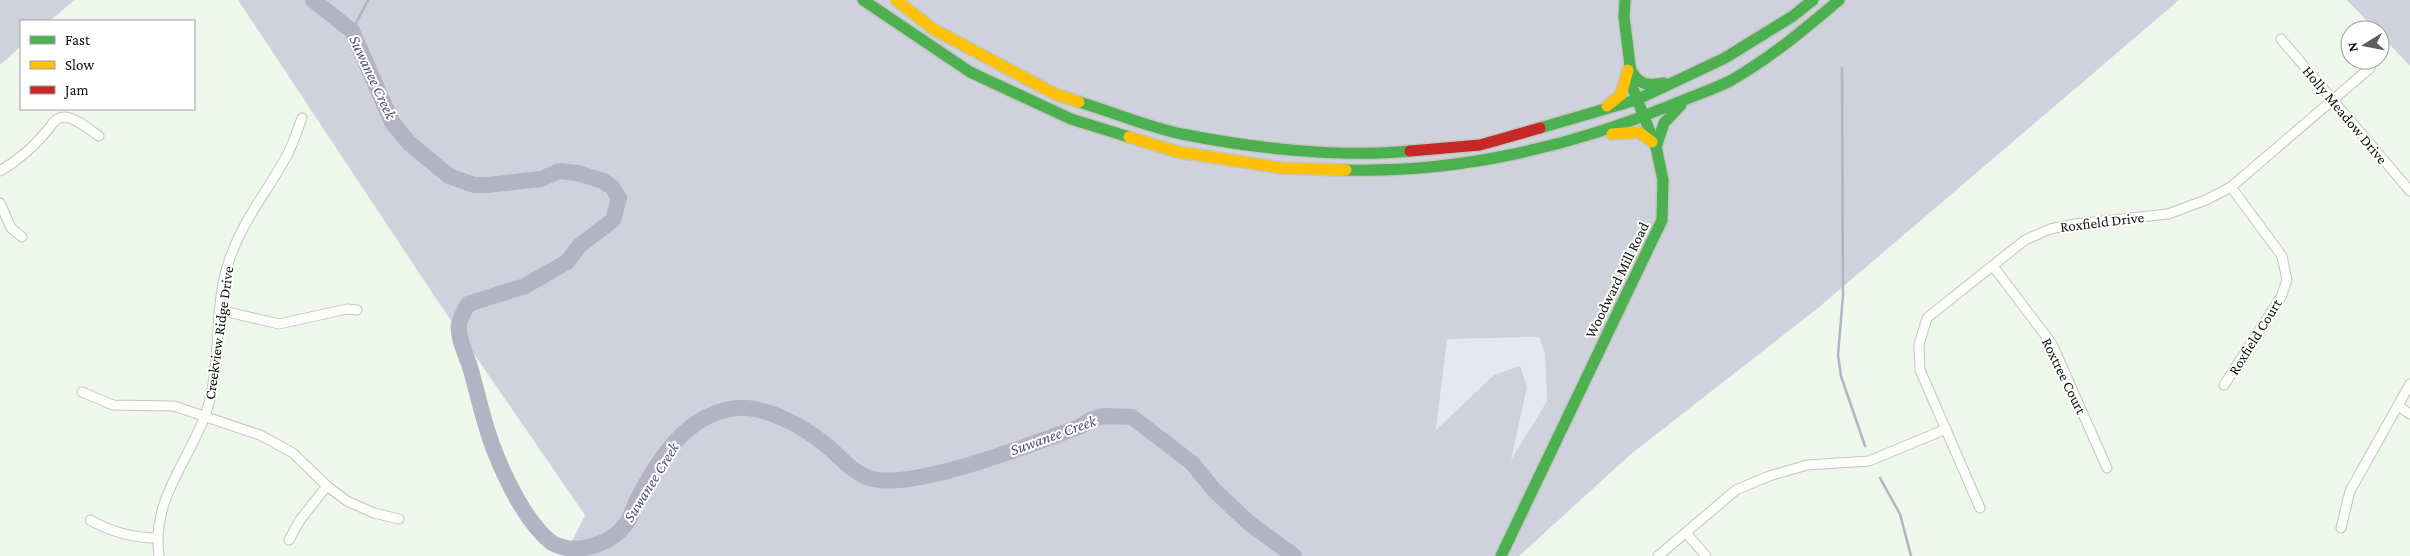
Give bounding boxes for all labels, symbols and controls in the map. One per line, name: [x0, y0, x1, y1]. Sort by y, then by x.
legend: [20, 20, 195, 110]
north arrow: [2340, 20, 2390, 70]
text: Fast: [65, 32, 91, 48]
water label: Suwanee Creek: [346, 33, 400, 122]
text: N: [2343, 41, 2361, 53]
text: Slow: [65, 57, 95, 73]
street label: Holly Meadow Drive: [2299, 63, 2391, 168]
text: Jam: [63, 82, 88, 99]
street label: Roxfield Drive: [2059, 209, 2145, 235]
street label: Woodward Mill Road: [1582, 219, 1652, 341]
street label: Creekview Ridge Drive: [202, 265, 237, 401]
street label: Roxfield Court: [2225, 295, 2285, 378]
street label: Roxtree Court: [2039, 335, 2090, 418]
water label: Suwanee Creek: [1008, 411, 1099, 458]
water label: Suwanee Creek: [620, 438, 683, 525]

